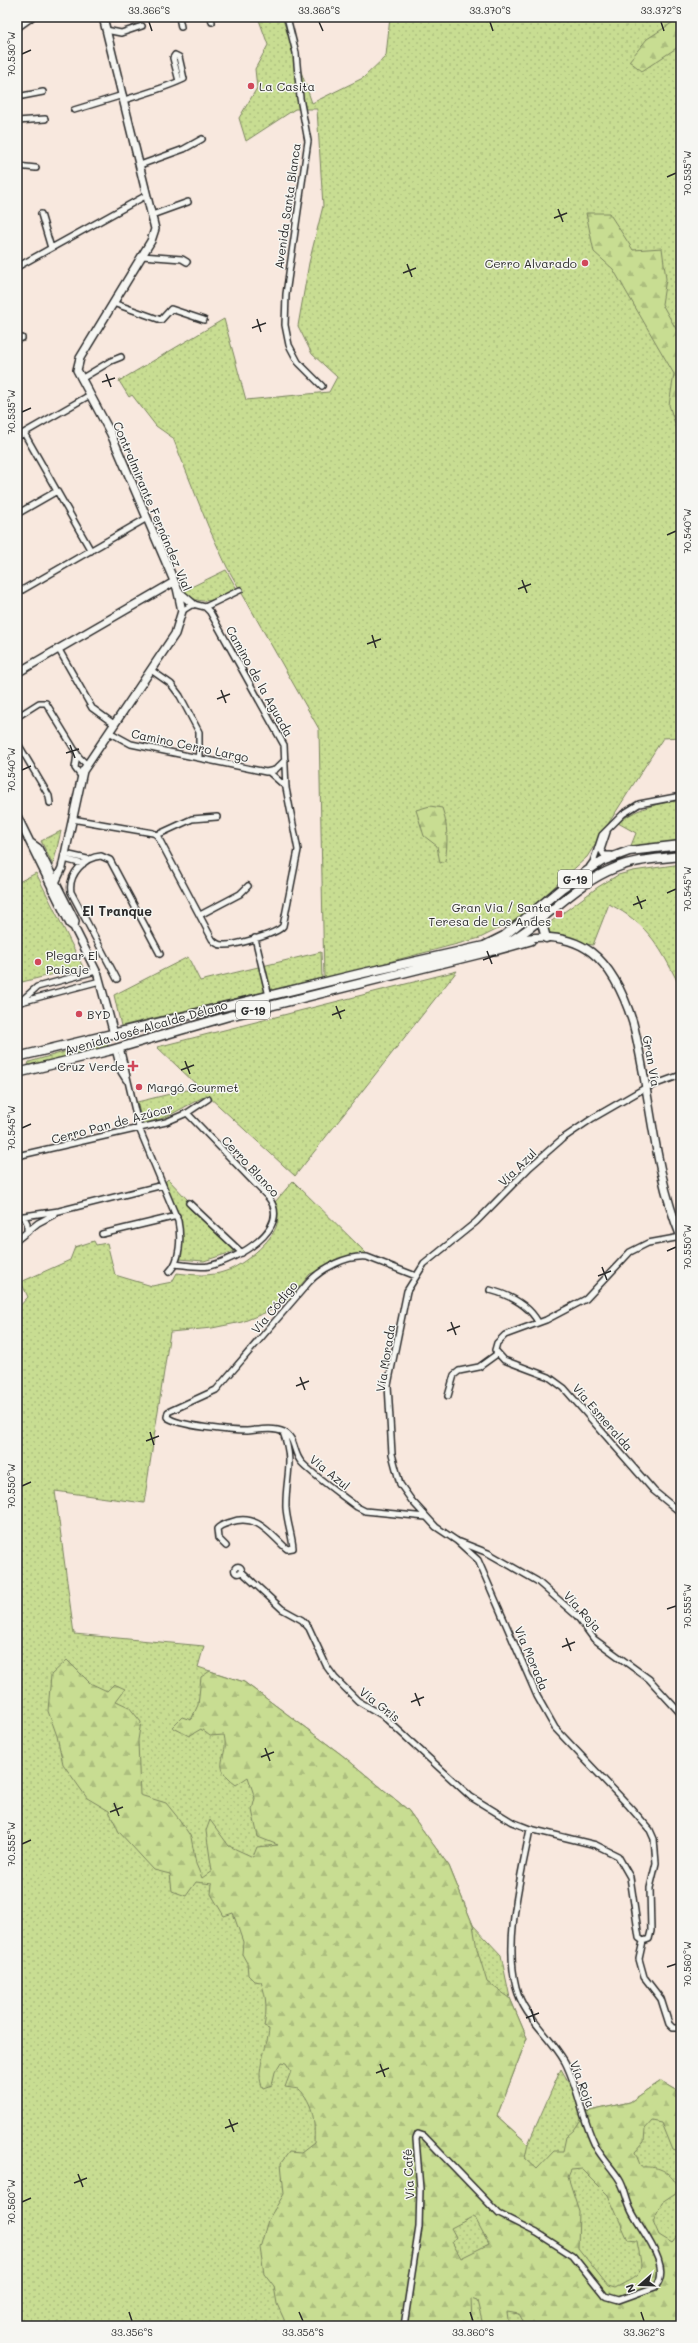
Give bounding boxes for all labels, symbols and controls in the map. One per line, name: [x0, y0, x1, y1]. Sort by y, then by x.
text: 33.366°S: [128, 3, 170, 17]
text: 33.368°S: [298, 3, 340, 17]
text: 33.370°S: [469, 3, 511, 17]
text: 33.372°S: [640, 3, 682, 17]
text: 70.530°W: [4, 31, 18, 77]
place label: La Casita: [259, 78, 315, 94]
marker: La Casita: [246, 81, 256, 91]
street label: Avenida Santa Blanca: [270, 142, 304, 270]
text: 70.535°W: [680, 150, 694, 195]
place label: Cerro Alvarado: [485, 255, 577, 271]
marker: Cerro Alvarado: [580, 258, 590, 268]
text: 70.535°W: [4, 389, 18, 434]
street label: Contralmirante Fernández Vial: [110, 419, 196, 593]
text: 70.540°W: [680, 508, 694, 554]
street label: Camino de la Aguada: [223, 623, 297, 739]
street label: Camino Cerro Largo: [130, 725, 250, 765]
text: 70.540°W: [4, 747, 18, 793]
text: 70.545°W: [680, 866, 694, 911]
road number: G-19: [558, 870, 592, 888]
place label: Gran Via / Santa Teresa de Los Andes: [428, 899, 551, 929]
district label: El Tranque: [82, 902, 152, 919]
marker: Gran Via / Santa Teresa de Los Andes: [554, 909, 564, 919]
place label: Plegar El Paisaje: [46, 947, 98, 977]
marker: Plegar El Paisaje: [33, 957, 43, 967]
street label: Avenida José Alcalde Délano: [63, 996, 229, 1058]
road number: G-19: [236, 1001, 270, 1019]
place label: BYD: [87, 1006, 111, 1022]
marker: BYD: [74, 1009, 84, 1019]
street label: Gran Vía: [640, 1034, 664, 1088]
place label: Cruz Verde: [57, 1058, 125, 1074]
marker: Cruz Verde: [128, 1061, 138, 1071]
place label: Margó Gourmet: [147, 1079, 239, 1095]
marker: Margó Gourmet: [134, 1082, 144, 1092]
street label: Cerro Pan de Azúcar: [49, 1099, 175, 1147]
text: 70.545°W: [4, 1105, 18, 1150]
street label: Cerro Blanco: [219, 1132, 283, 1200]
street label: Vía Azul: [494, 1145, 540, 1189]
text: 70.550°W: [680, 1224, 694, 1270]
street label: Vía Código: [247, 1277, 301, 1337]
street label: Vía Morada: [372, 1323, 398, 1393]
street label: Vía Esmeralda: [569, 1380, 637, 1454]
street label: Vía Azul: [307, 1451, 353, 1493]
text: 70.550°W: [4, 1463, 18, 1509]
text: 70.555°W: [680, 1583, 694, 1628]
street label: Vía Roja: [561, 1587, 605, 1635]
street label: Vía Morada: [511, 1624, 553, 1692]
street label: Vía Gris: [356, 1683, 404, 1725]
text: 70.555°W: [4, 1821, 18, 1866]
text: 70.560°W: [680, 1941, 694, 1987]
street label: Vía Roja: [567, 2058, 599, 2110]
street label: Vía Café: [399, 2148, 417, 2200]
text: 70.560°W: [4, 2179, 18, 2225]
north arrow: [620, 2265, 660, 2305]
text: N: [622, 2282, 639, 2295]
text: 33.356°S: [111, 2325, 153, 2339]
text: 33.358°S: [282, 2325, 324, 2339]
text: 33.360°S: [452, 2325, 494, 2339]
text: 33.362°S: [623, 2325, 665, 2339]

